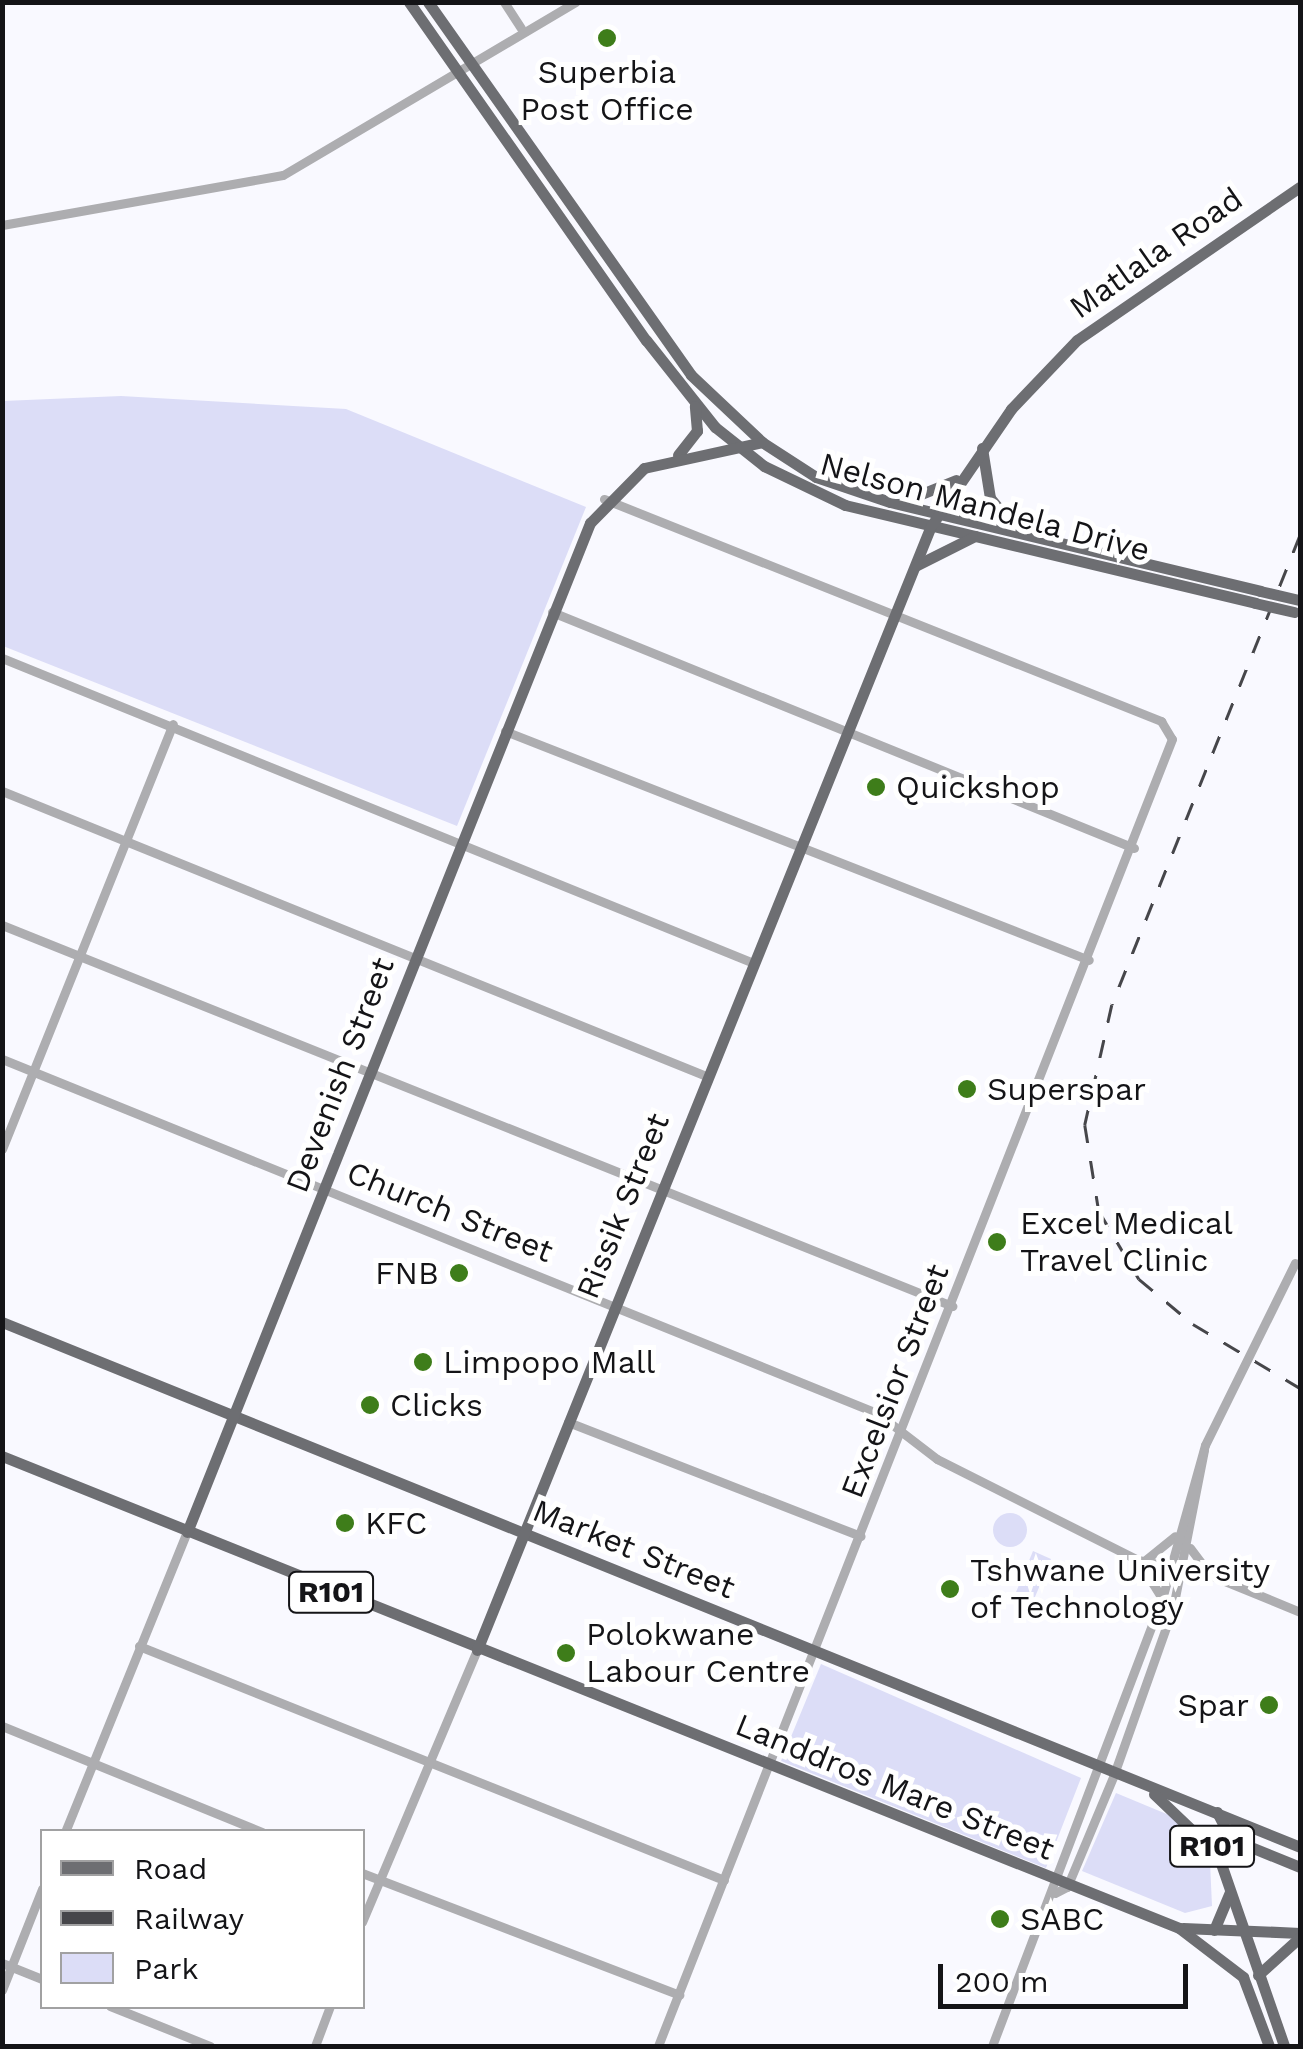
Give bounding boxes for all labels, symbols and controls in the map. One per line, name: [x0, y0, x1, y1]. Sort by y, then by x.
marker: Superbia Post Office: [596, 27, 618, 49]
place label: Superbia Post Office: [520, 54, 694, 129]
street label: Matlala Road: [1062, 179, 1250, 327]
street label: Nelson Mandela Drive: [816, 444, 1154, 570]
place label: Quickshop: [896, 768, 1060, 806]
marker: Quickshop: [865, 776, 887, 798]
street label: Devenish Street: [278, 952, 402, 1198]
place label: Superspar: [987, 1070, 1146, 1108]
marker: Superspar: [956, 1078, 978, 1100]
street label: Rissik Street: [568, 1107, 678, 1305]
street label: Church Street: [341, 1153, 559, 1271]
place label: Excel Medical Travel Clinic: [1020, 1205, 1234, 1280]
marker: Excel Medical Travel Clinic: [984, 1229, 1010, 1255]
place label: FNB: [375, 1254, 439, 1292]
street label: Excelsior Street: [833, 1258, 957, 1504]
marker: FNB: [448, 1262, 470, 1284]
place label: Limpopo Mall: [443, 1343, 655, 1381]
marker: Limpopo Mall: [412, 1351, 434, 1373]
place label: Clicks: [390, 1386, 483, 1424]
marker: Clicks: [359, 1394, 381, 1416]
street label: Market Street: [527, 1491, 741, 1607]
place label: KFC: [365, 1504, 427, 1542]
marker: KFC: [334, 1512, 356, 1534]
place label: Tshwane University of Technology: [970, 1552, 1270, 1627]
road number: R101: [286, 1567, 376, 1617]
marker: Tshwane University of Technology: [939, 1578, 961, 1600]
place label: Polokwane Labour Centre: [586, 1616, 811, 1691]
marker: Polokwane Labour Centre: [555, 1642, 577, 1664]
place label: Spar: [1177, 1686, 1249, 1724]
marker: Spar: [1258, 1694, 1280, 1716]
street label: Landdros Mare Street: [730, 1705, 1060, 1869]
road number: R101: [1167, 1821, 1257, 1871]
legend: [40, 1829, 365, 2009]
text: Road: [134, 1851, 207, 1886]
place label: SABC: [1020, 1900, 1104, 1938]
text: Railway: [134, 1901, 244, 1936]
marker: SABC: [989, 1908, 1011, 1930]
scale bar: [943, 1944, 1193, 2006]
text: Park: [134, 1951, 199, 1986]
text: 200 m: [955, 1964, 1049, 1999]

